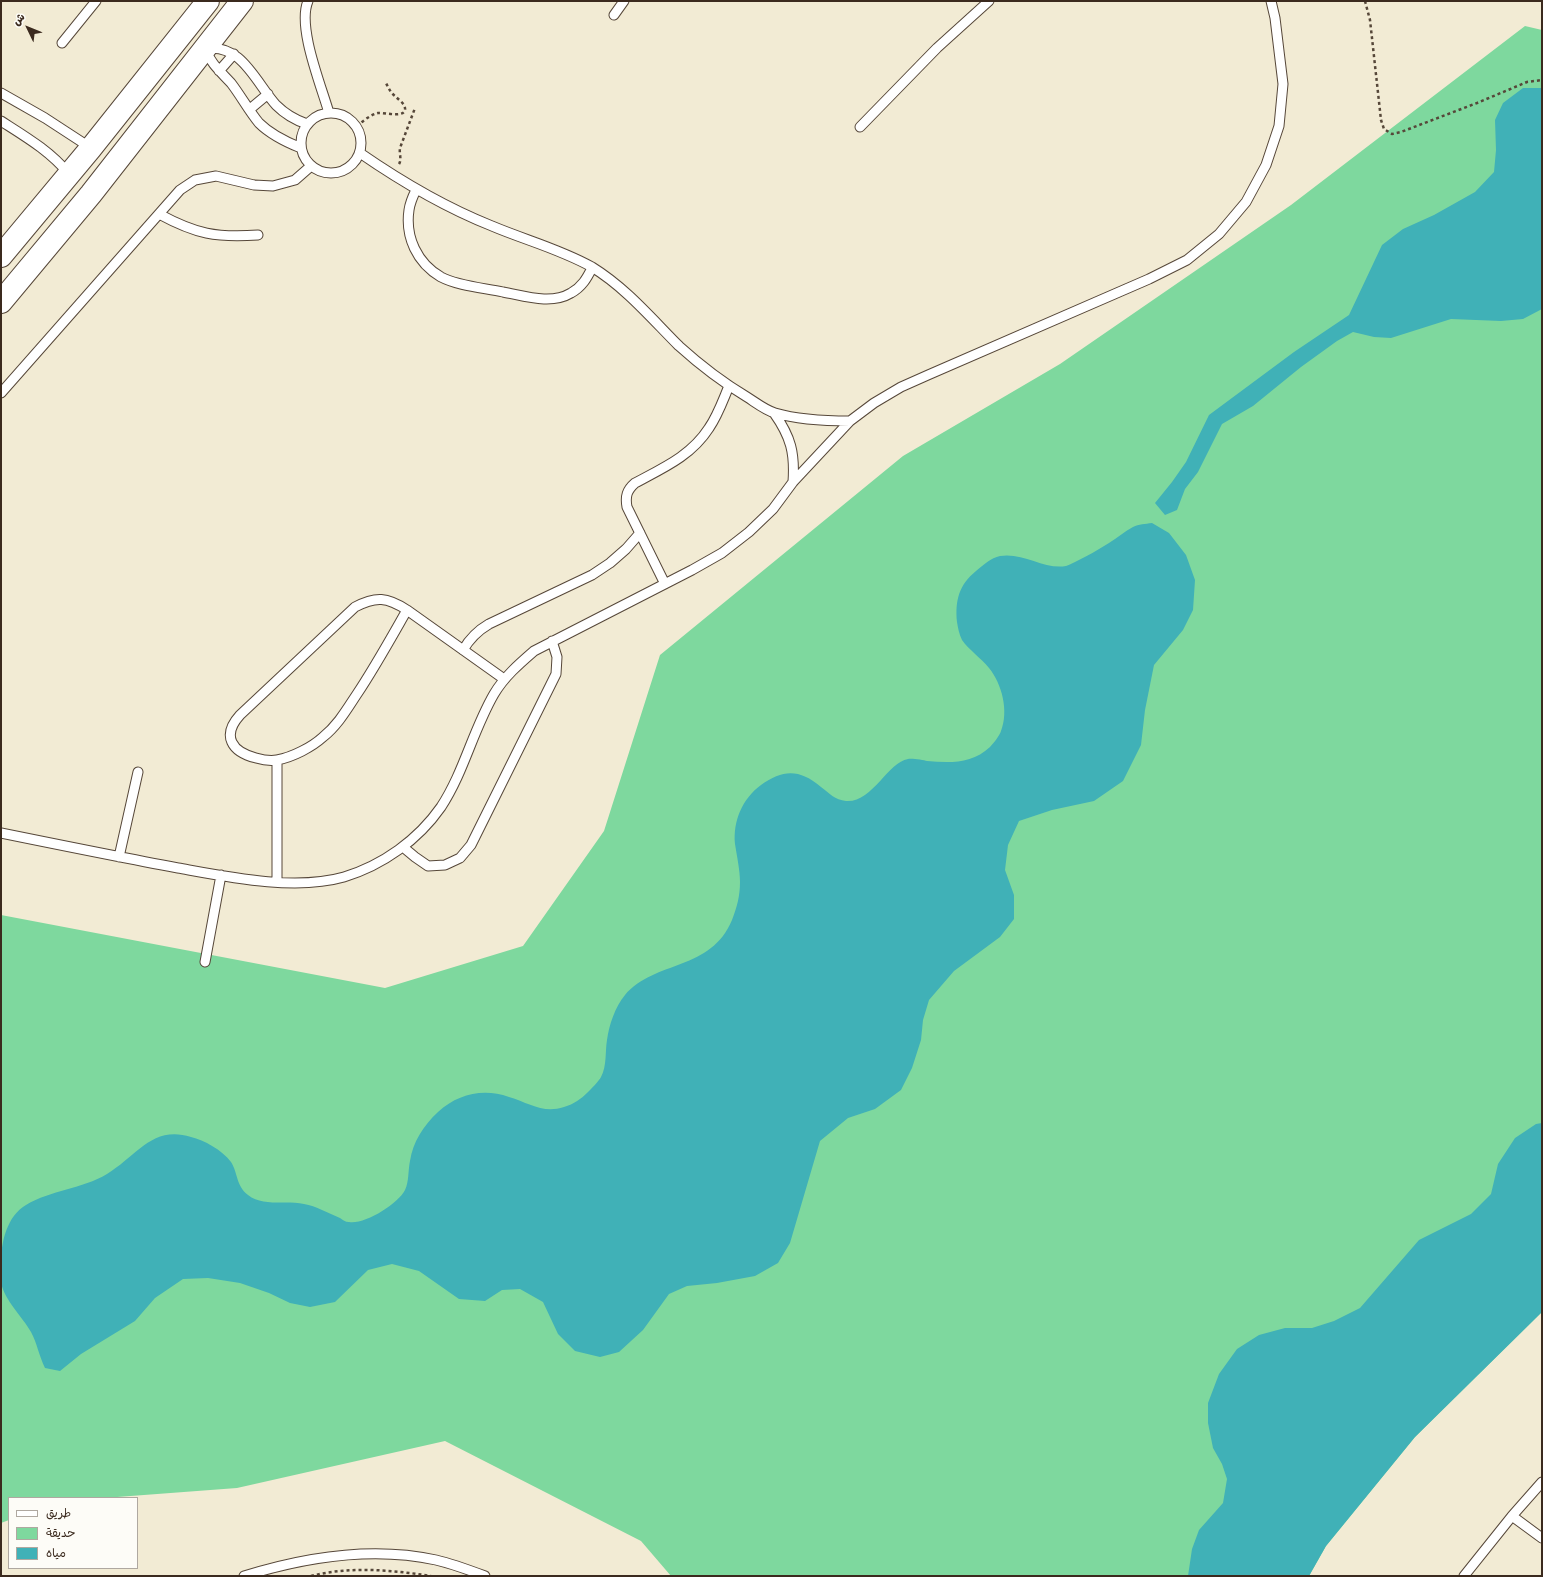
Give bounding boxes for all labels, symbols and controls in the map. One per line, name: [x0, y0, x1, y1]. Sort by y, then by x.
north arrow: [8, 8, 48, 48]
text: ش: [8, 9, 30, 30]
legend: [8, 1497, 138, 1569]
text: طريق: [46, 1502, 71, 1524]
text: حديقة: [46, 1522, 75, 1544]
text: مياه: [46, 1542, 66, 1564]

